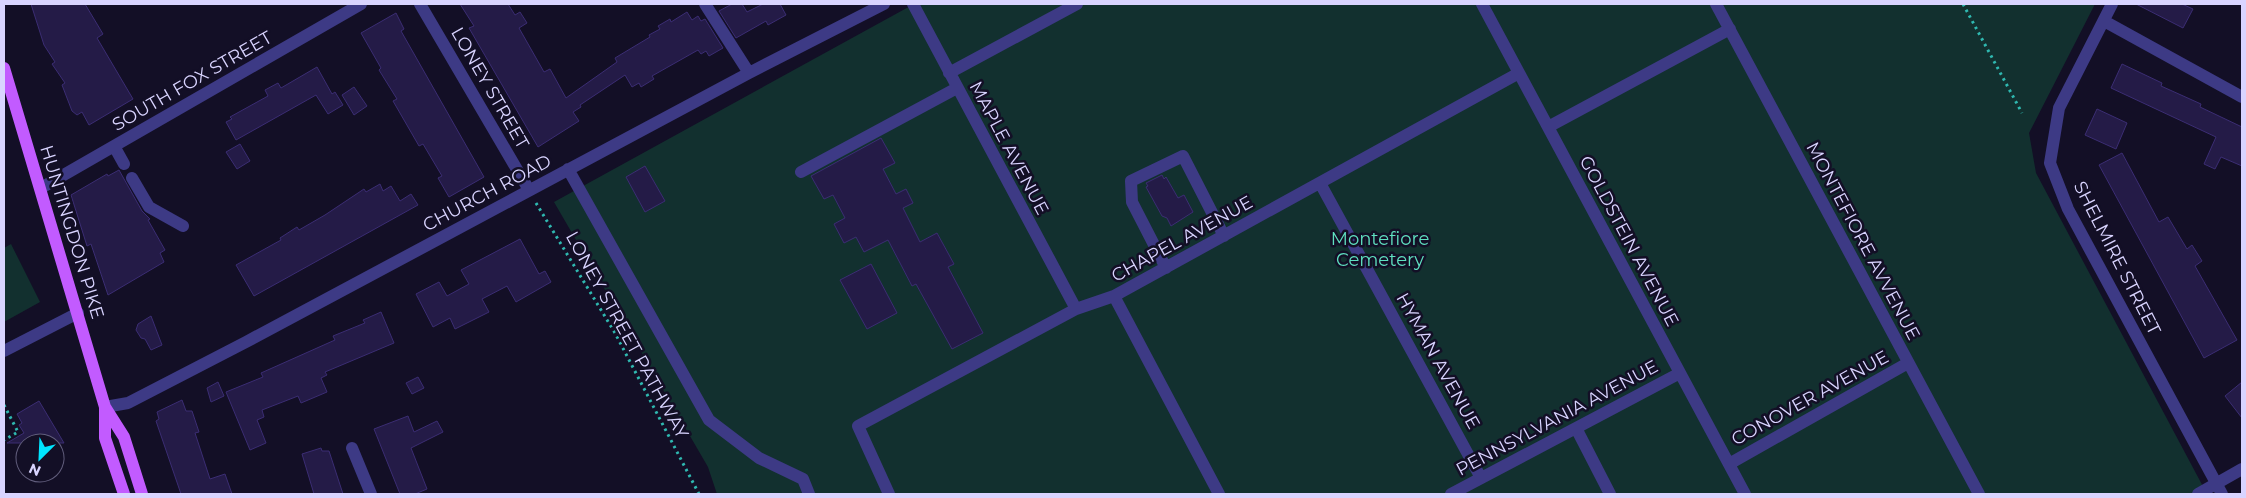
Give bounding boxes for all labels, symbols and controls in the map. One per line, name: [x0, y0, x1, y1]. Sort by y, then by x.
street label: LONEY STREET: [446, 23, 534, 153]
street label: SOUTH FOX STREET: [108, 26, 276, 136]
street label: MAPLE AVENUE: [965, 78, 1053, 218]
street label: MONTEFIORE AVVENUE: [1801, 138, 1925, 344]
street label: HUNTINGDON PIKE: [35, 143, 109, 321]
street label: CHURCH ROAD: [419, 150, 555, 236]
street label: GOLDSTEIN AVENUE: [1575, 152, 1683, 330]
street label: SHELMIRE STREET: [2069, 178, 2166, 339]
street label: CHAPEL AVENUE: [1108, 191, 1256, 287]
street label: LONEY STREET PATHWAY: [561, 228, 693, 443]
park label: Montefiore Cemetery: [1331, 228, 1429, 271]
street label: HYMAN AVENUE: [1391, 289, 1485, 433]
street label: CONOVER AVENUE: [1728, 346, 1892, 450]
street label: PENNSYLVANIA AVENUE: [1452, 355, 1662, 481]
north arrow: [15, 433, 65, 483]
text: N: [26, 459, 44, 480]

